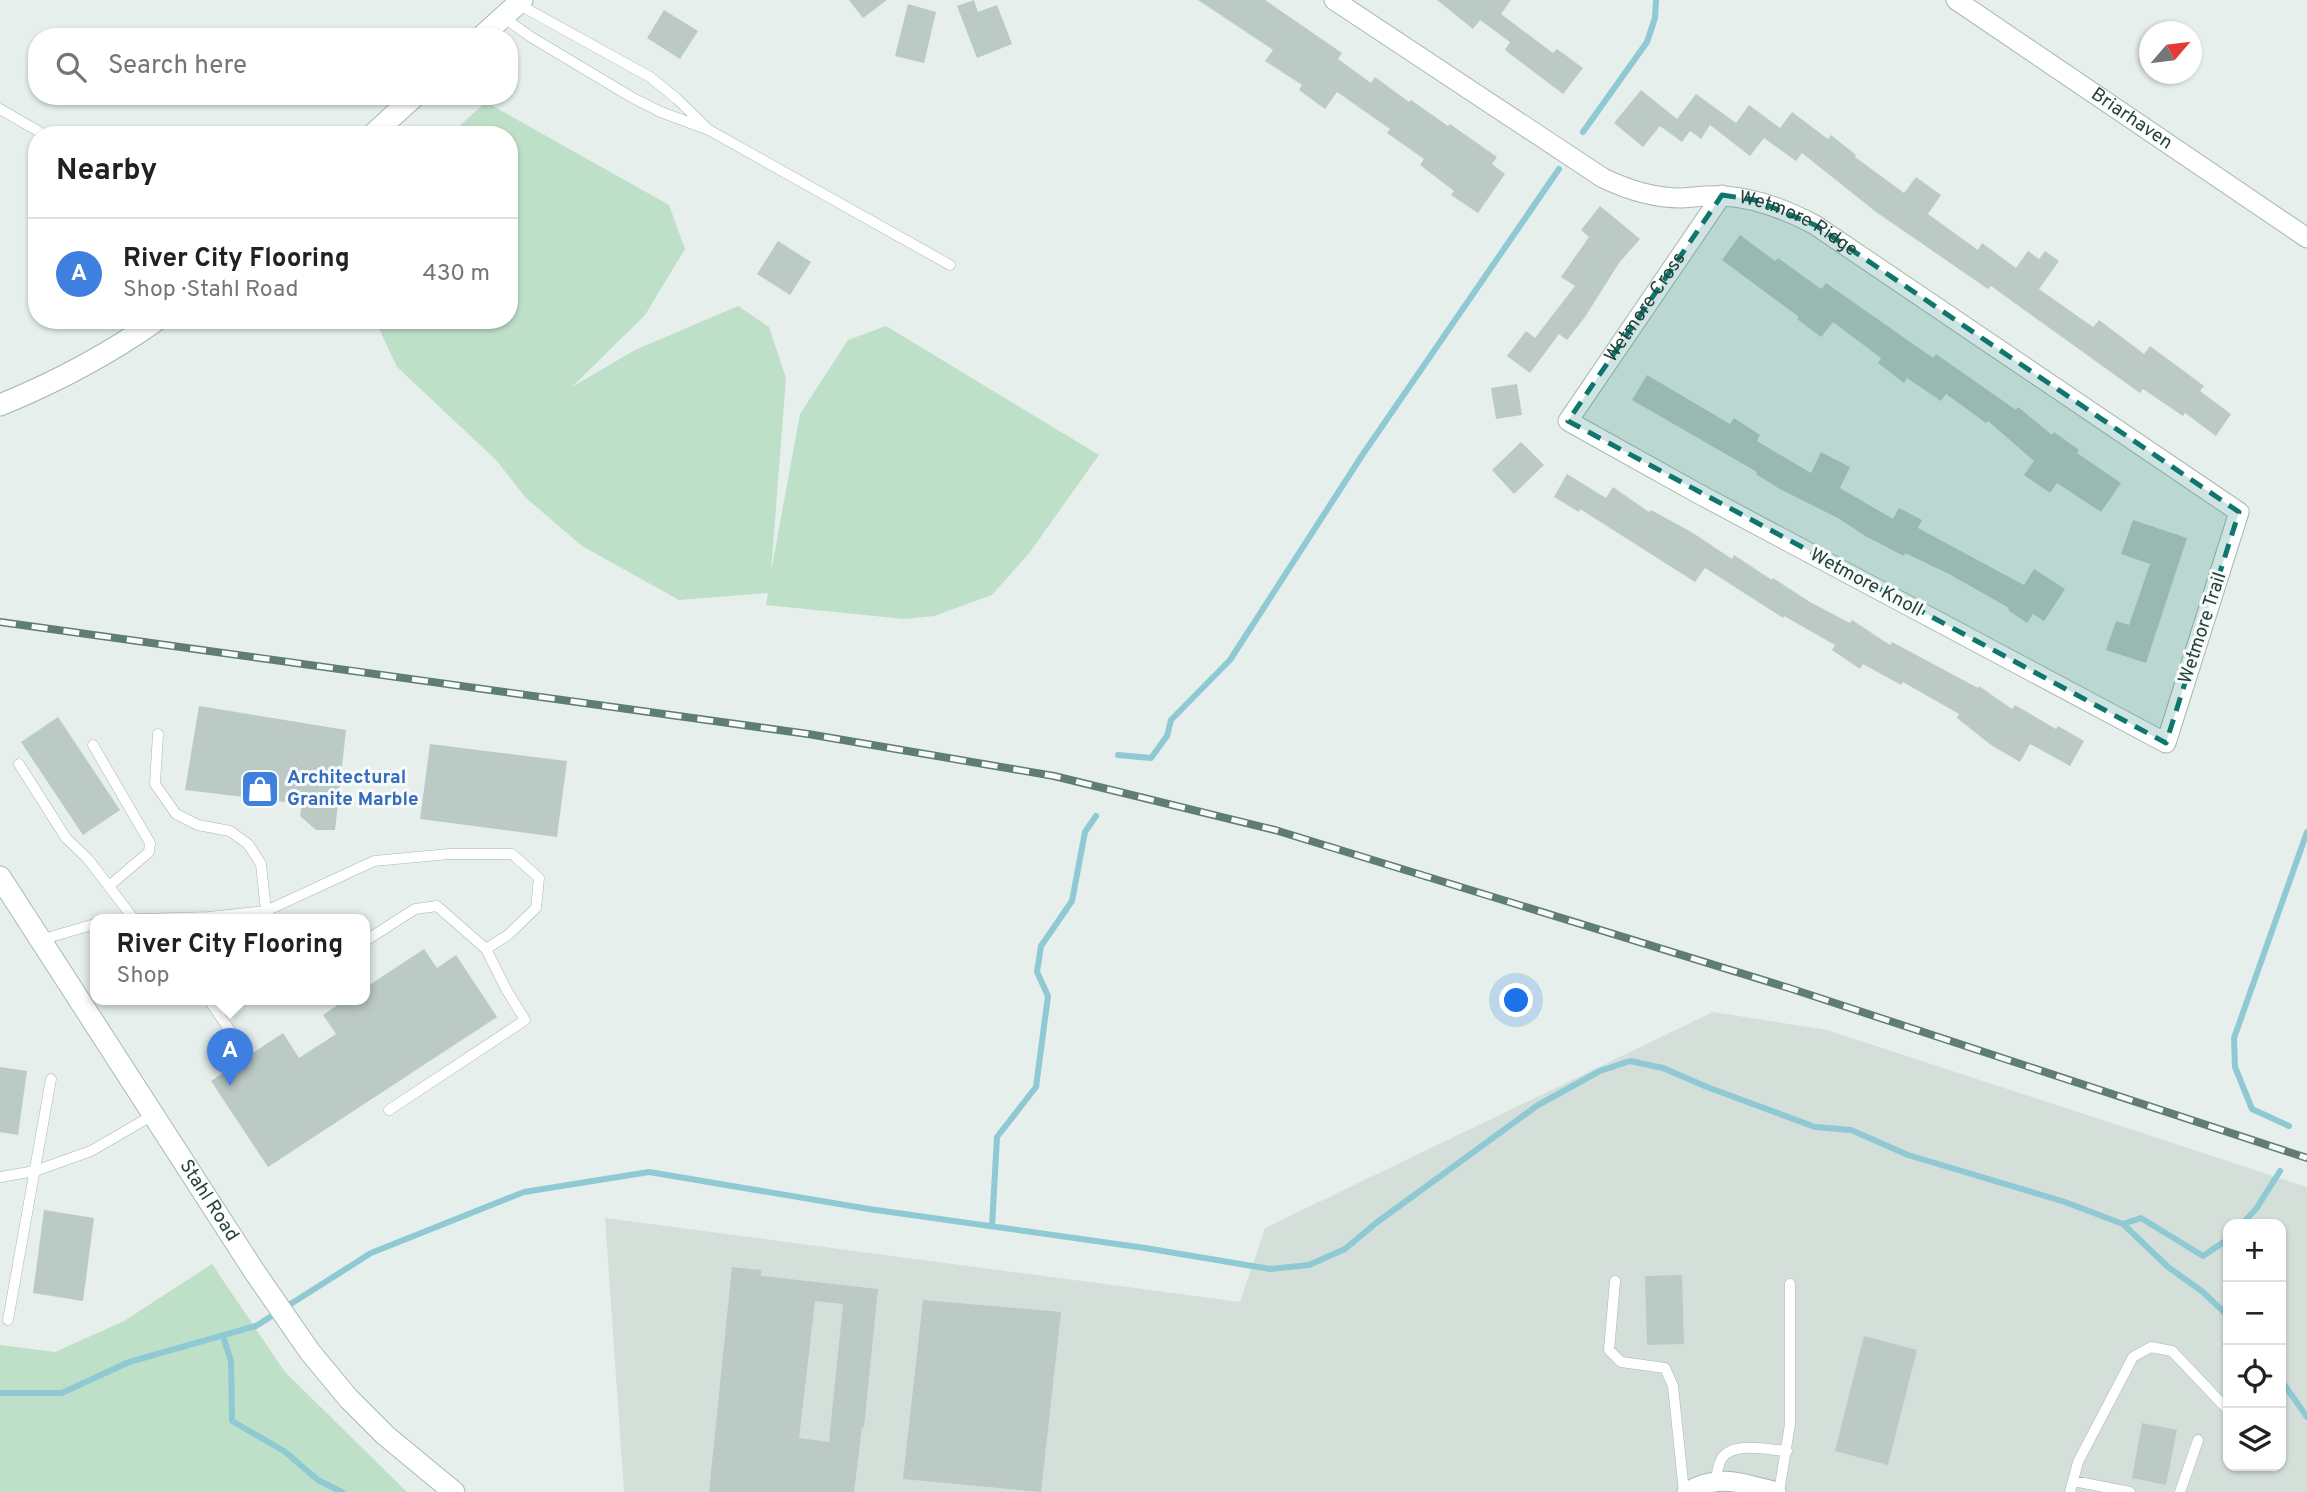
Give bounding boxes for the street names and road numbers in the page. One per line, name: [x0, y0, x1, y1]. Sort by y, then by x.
street label: Briarhaven: [2086, 83, 2177, 155]
street label: Wetmore Ridge: [1737, 186, 1862, 262]
street label: Wetmore Cross: [1599, 248, 1691, 367]
street label: Wetmore Knoll: [1805, 543, 1927, 623]
street label: Wetmore Trail: [2174, 569, 2232, 687]
street label: Stahl Road: [173, 1155, 244, 1246]

